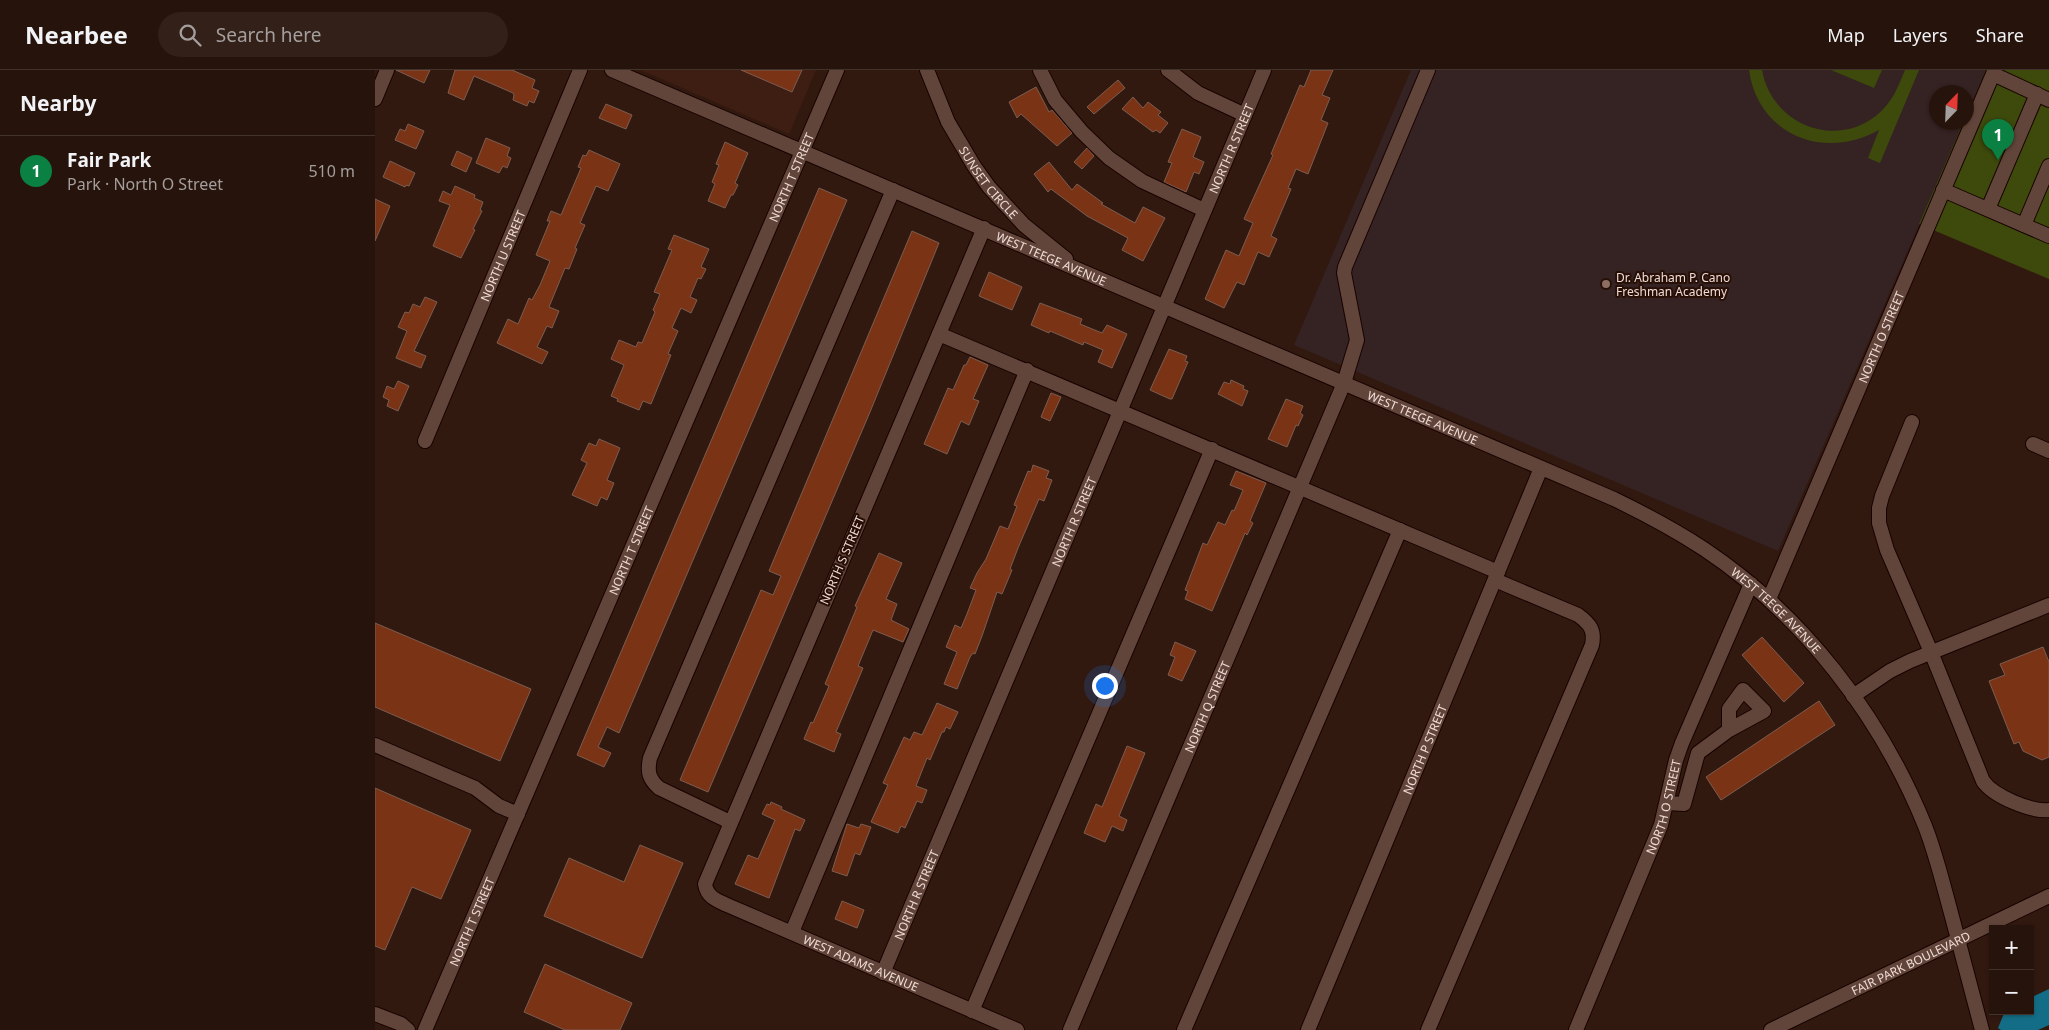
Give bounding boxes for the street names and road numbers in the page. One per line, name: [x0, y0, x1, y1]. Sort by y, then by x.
street label: NORTH R STREET: [1204, 101, 1258, 196]
street label: NORTH T STREET: [764, 130, 818, 224]
street label: SUNSET CIRCLE: [956, 143, 1022, 222]
street label: NORTH U STREET: [476, 207, 529, 304]
street label: WEST TEEGE AVENUE: [994, 227, 1109, 289]
street label: NORTH O STREET: [1854, 288, 1908, 385]
street label: WEST TEEGE AVENUE: [1365, 386, 1481, 448]
street label: NORTH R STREET: [1047, 474, 1100, 569]
street label: NORTH T STREET: [604, 503, 658, 597]
street label: NORTH S STREET: [816, 513, 869, 607]
street label: WEST TEEGE AVENUE: [1728, 563, 1825, 657]
street label: NORTH Q STREET: [1180, 658, 1234, 755]
street label: NORTH P STREET: [1398, 701, 1451, 797]
street label: NORTH O STREET: [1641, 757, 1684, 857]
street label: NORTH R STREET: [890, 847, 943, 942]
street label: NORTH T STREET: [445, 874, 498, 969]
street label: FAIR PARK BOULEVARD: [1848, 927, 1973, 999]
street label: WEST ADAMS AVENUE: [801, 930, 922, 995]

